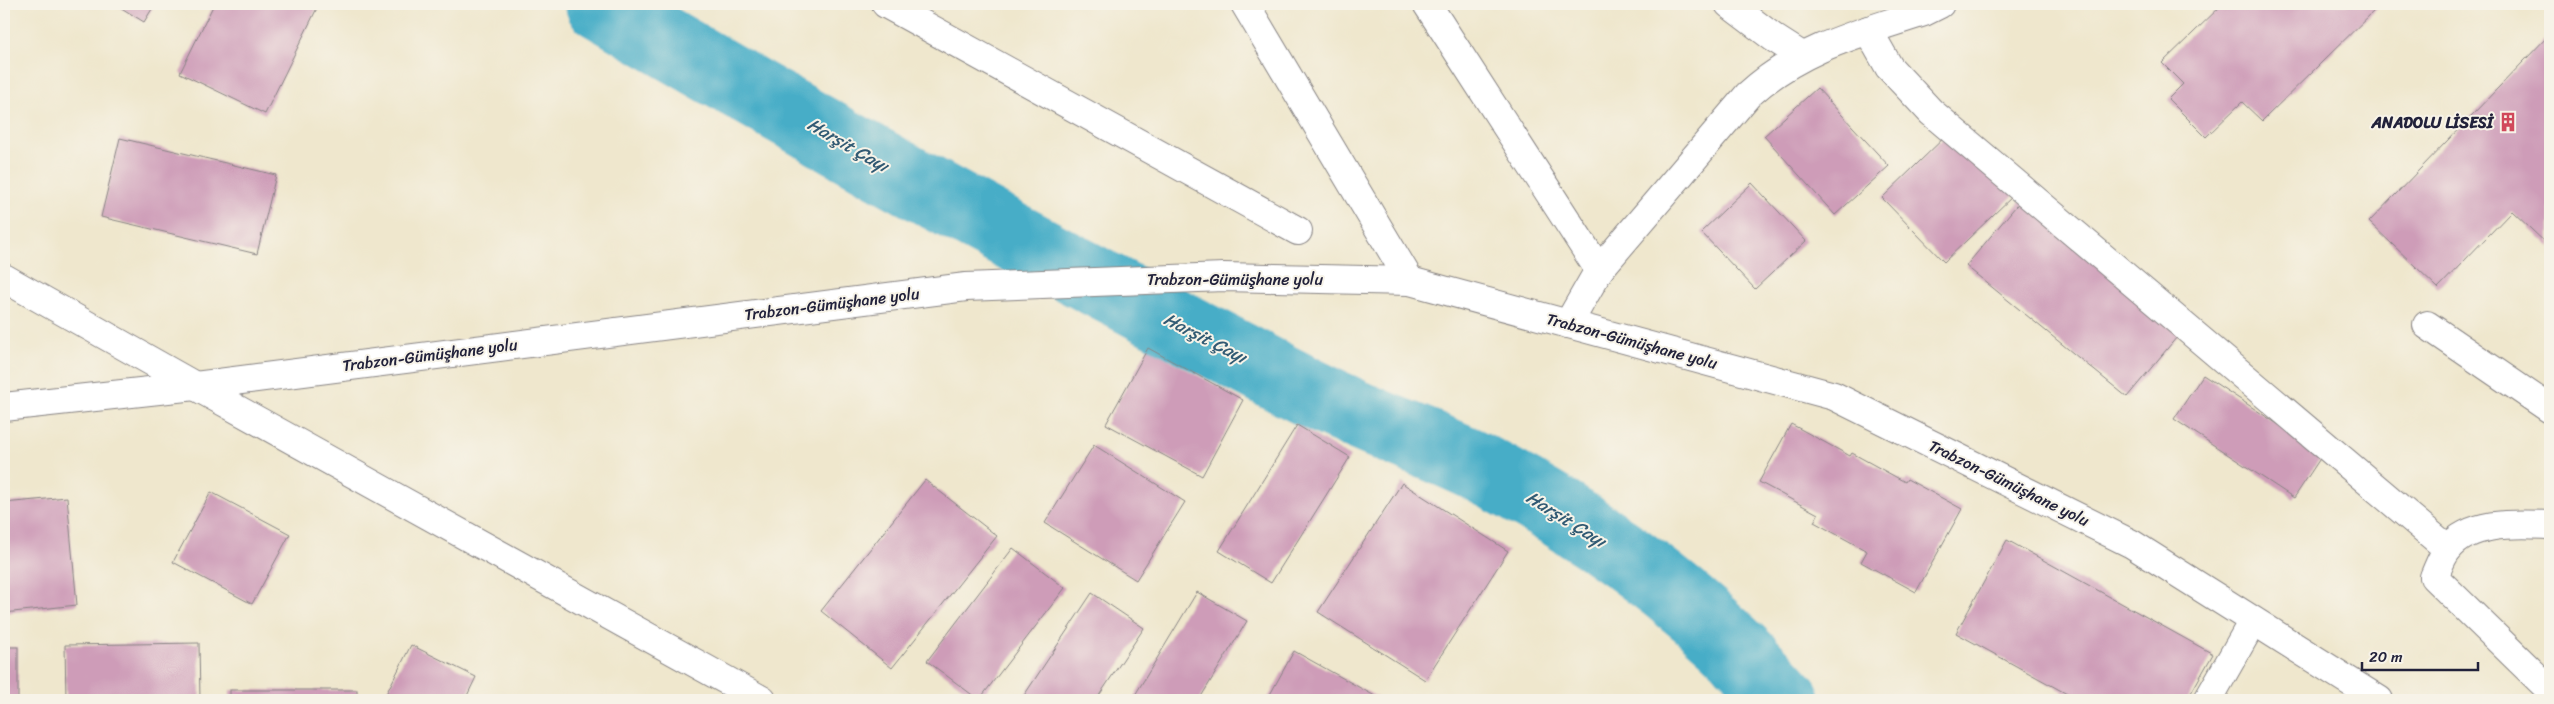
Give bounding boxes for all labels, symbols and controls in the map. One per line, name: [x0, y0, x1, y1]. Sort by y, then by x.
place label: ANADOLU LİSESİ: [2370, 108, 2495, 137]
water label: Harşit Çayı: [801, 109, 896, 182]
building icon: ANADOLU LİSESİ: [2497, 111, 2519, 133]
street label: Trabzon-Gümüşhane yolu: [1147, 265, 1323, 294]
street label: Trabzon-Gümüşhane yolu: [743, 279, 921, 329]
water label: Harşit Çayı: [1158, 303, 1254, 373]
street label: Trabzon-Gümüşhane yolu: [1543, 304, 1721, 378]
street label: Trabzon-Gümüşhane yolu: [341, 330, 519, 380]
street label: Trabzon-Gümüşhane yolu: [1924, 431, 2095, 535]
water label: Harşit Çayı: [1520, 482, 1614, 557]
scale bar: [2362, 639, 2478, 671]
text: 20 m: [2369, 644, 2403, 670]

